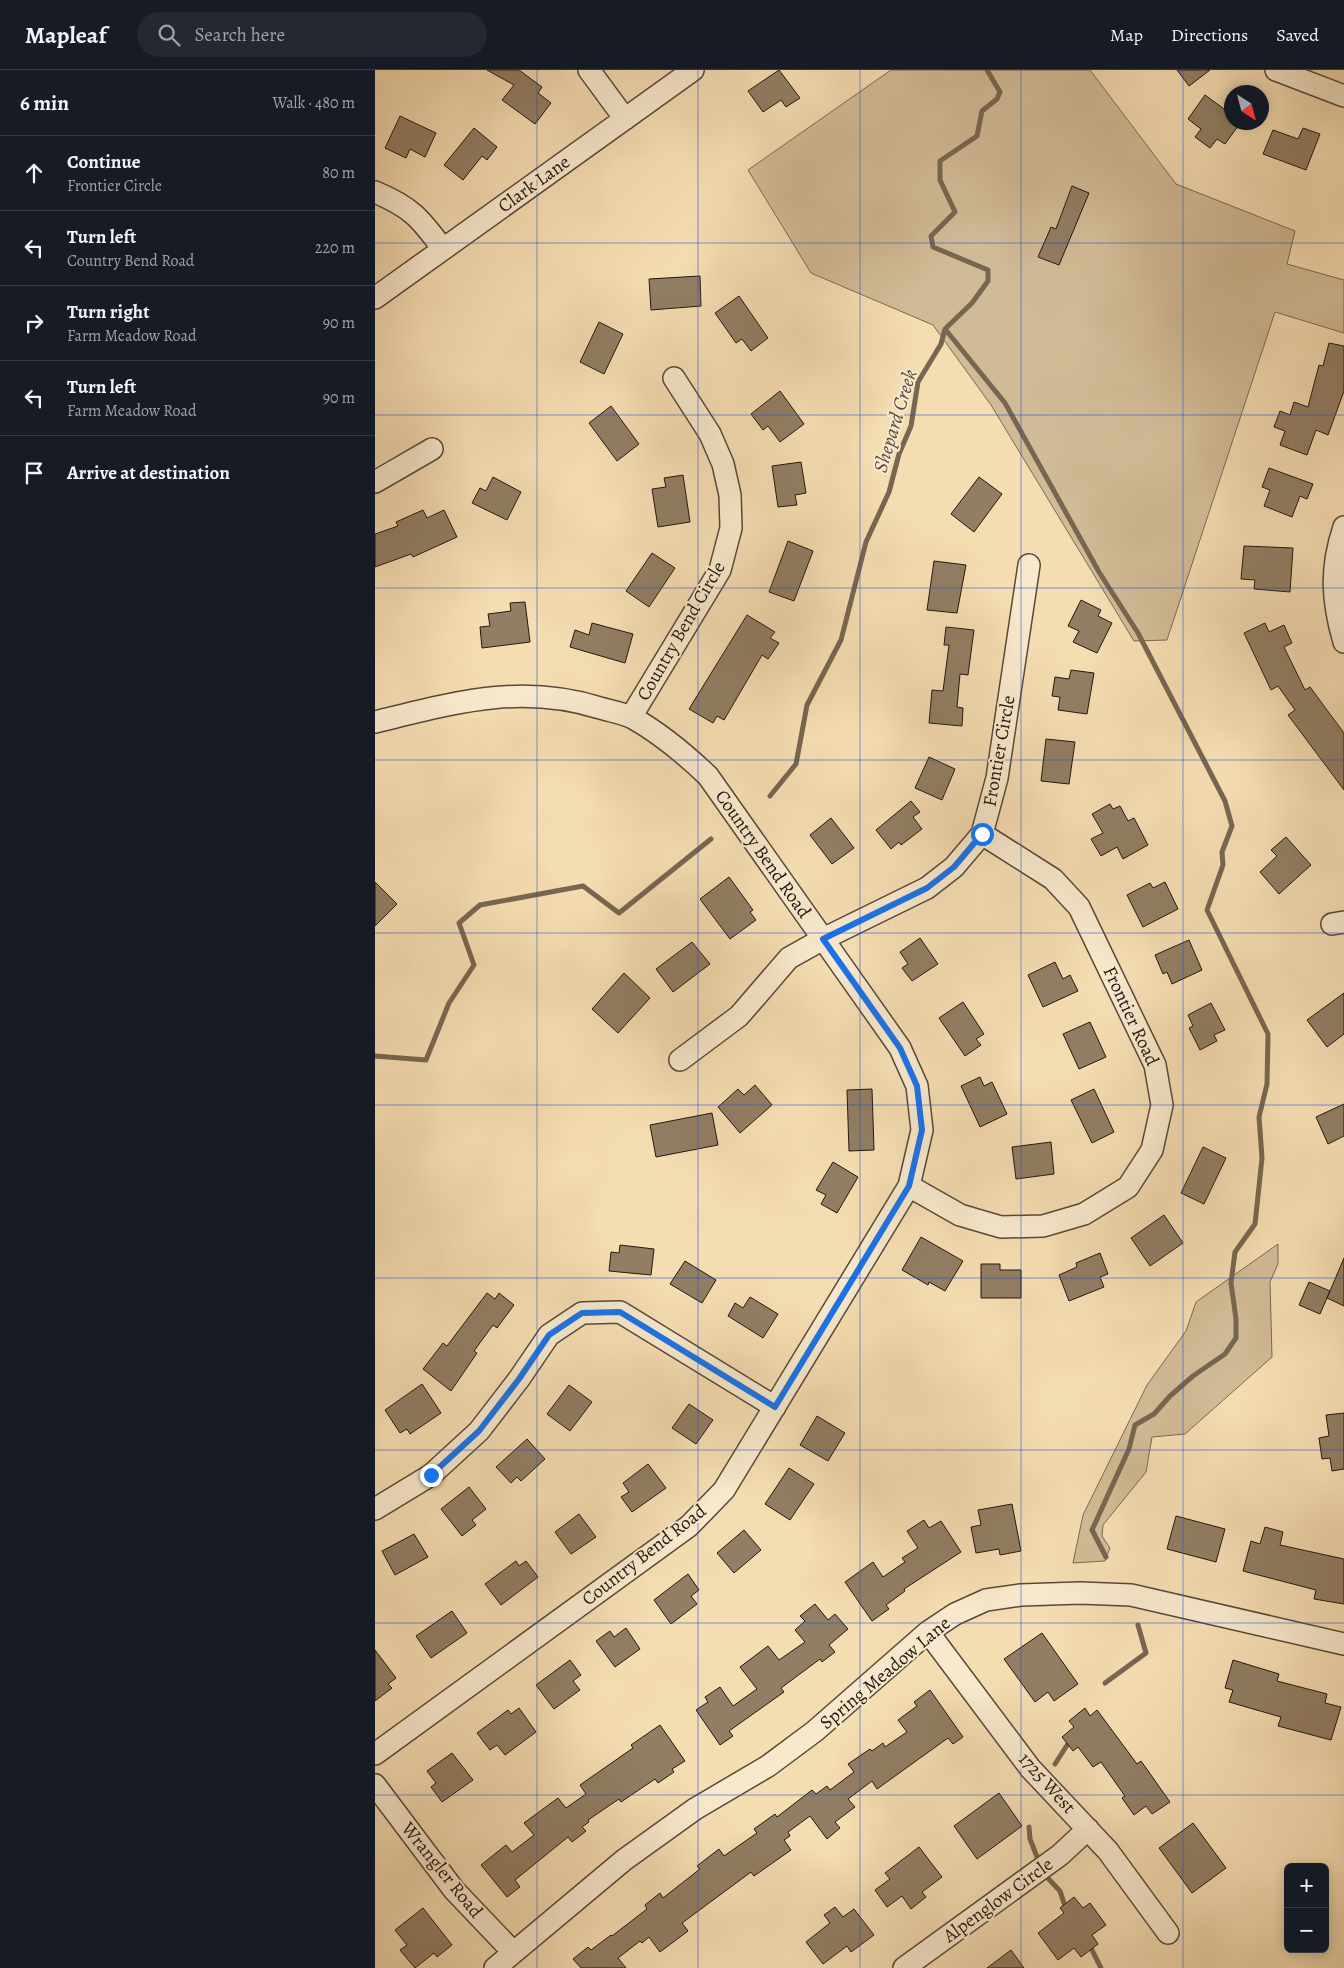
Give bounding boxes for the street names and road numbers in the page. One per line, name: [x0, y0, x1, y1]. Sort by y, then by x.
street label: Clark Lane: [493, 149, 575, 219]
street label: Country Bend Circle: [631, 557, 731, 705]
street label: Frontier Circle: [976, 693, 1022, 809]
street label: Country Bend Road: [709, 785, 818, 924]
street label: Frontier Road: [1097, 962, 1166, 1071]
street label: Country Bend Road: [576, 1498, 712, 1612]
street label: Spring Meadow Lane: [814, 1611, 956, 1735]
street label: 1725 West: [1013, 1747, 1081, 1819]
street label: Wrangler Road: [395, 1816, 489, 1924]
street label: Alpenglow Circle: [937, 1851, 1058, 1949]

